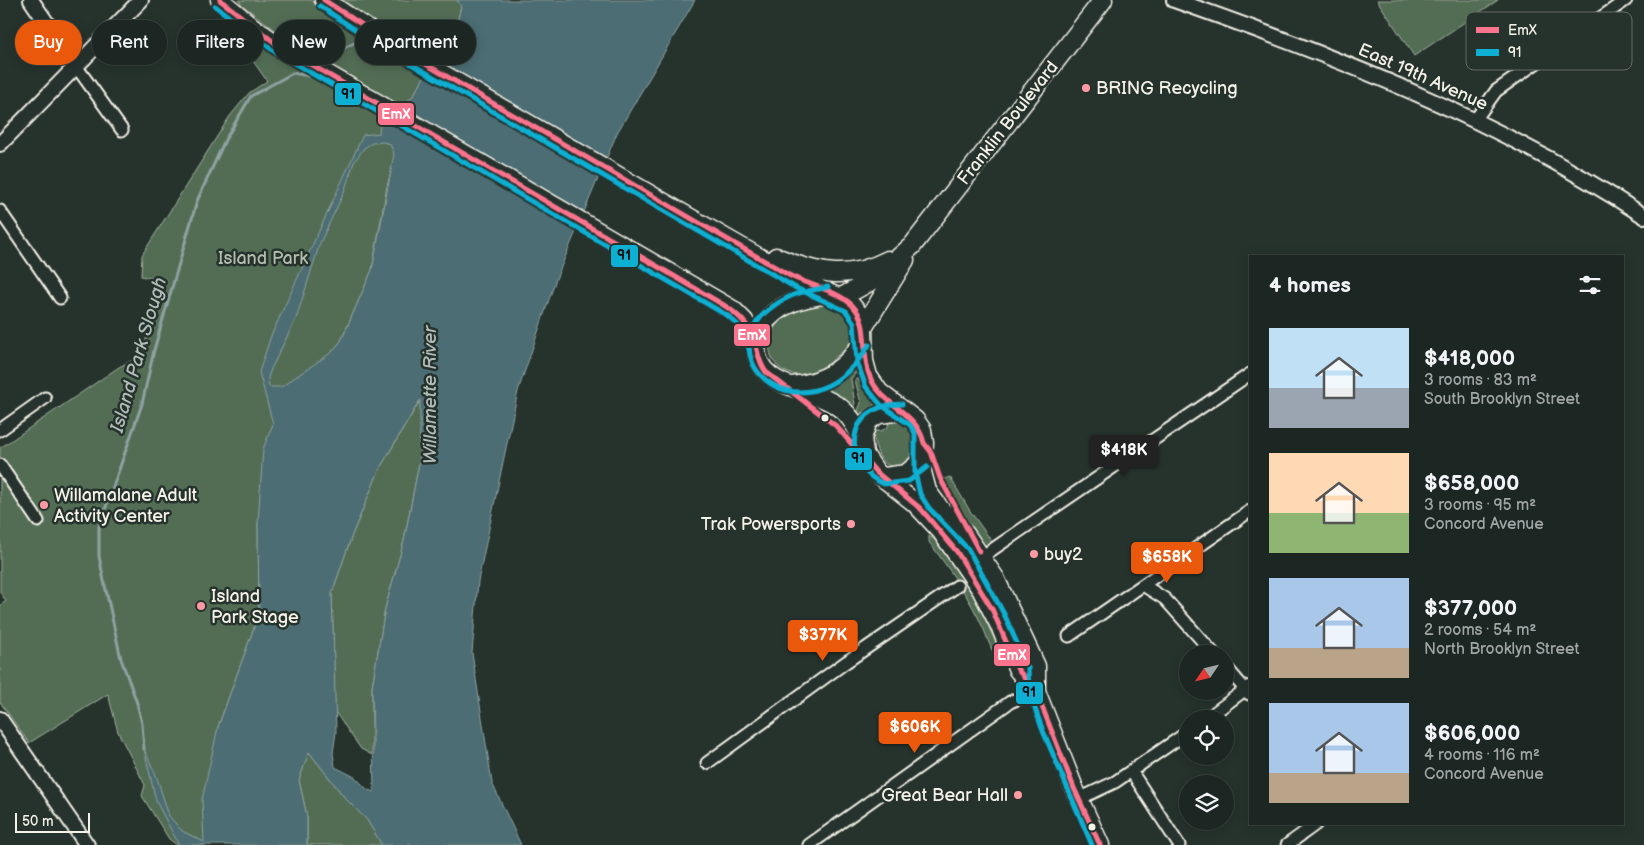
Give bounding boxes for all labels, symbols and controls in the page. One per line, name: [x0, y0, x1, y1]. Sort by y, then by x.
legend: [1466, 12, 1632, 70]
chip: Buy: [15, 20, 82, 65]
chip: Rent: [92, 20, 167, 65]
chip: Filters: [177, 20, 263, 65]
chip: New: [273, 20, 345, 65]
chip: Apartment: [355, 20, 476, 65]
text: EmX: [1508, 22, 1537, 39]
street label: East 19th Avenue: [1355, 39, 1491, 115]
text: 91: [1508, 44, 1522, 61]
street label: Franklin Boulevard: [953, 57, 1063, 189]
place label: BRING Recycling: [1096, 78, 1238, 99]
line badge: 91: [334, 82, 362, 106]
marker: BRING Recycling: [1080, 82, 1092, 94]
text: 91: [341, 86, 355, 103]
line badge: EmX: [377, 102, 415, 126]
text: EmX: [381, 106, 411, 123]
line badge: 91: [610, 244, 639, 268]
text: 91: [617, 247, 631, 264]
park label: Island Park: [218, 248, 308, 269]
icon: filters: [1576, 271, 1604, 299]
text: 4 homes: [1269, 273, 1351, 298]
water label: Island Park Slough: [106, 275, 172, 436]
line badge: EmX: [733, 323, 771, 347]
water label: Willamette River: [419, 325, 442, 464]
text: EmX: [737, 327, 767, 344]
text: $418,000: [1424, 346, 1515, 371]
icon: home: [1309, 348, 1369, 408]
text: 3 rooms · 83 m²: [1424, 371, 1537, 390]
text: South Brooklyn Street: [1424, 390, 1580, 409]
unlabelled marker: [820, 413, 830, 423]
pin: $418K: [1089, 434, 1159, 477]
text: $418K: [1101, 441, 1147, 460]
line badge: 91: [844, 447, 873, 471]
text: 91: [851, 450, 865, 467]
text: $658,000: [1424, 471, 1519, 496]
icon: home: [1309, 473, 1369, 533]
place label: Willamalane Adult Activity Center: [54, 485, 198, 527]
text: 3 rooms · 95 m²: [1424, 496, 1536, 515]
marker: Willamalane Adult Activity Center: [38, 499, 50, 511]
place label: Trak Powersports: [701, 514, 841, 535]
text: Concord Avenue: [1424, 515, 1544, 534]
marker: Trak Powersports: [845, 518, 857, 530]
pin: $658K: [1132, 542, 1202, 584]
place label: buy2: [1044, 544, 1083, 565]
marker: buy2: [1028, 548, 1040, 560]
text: $658K: [1142, 548, 1192, 567]
place label: Island Park Stage: [211, 586, 299, 628]
text: $377,000: [1424, 596, 1517, 621]
icon: home: [1309, 598, 1369, 658]
marker: Island Park Stage: [195, 600, 207, 612]
pin: $377K: [788, 620, 858, 662]
text: 2 rooms · 54 m²: [1424, 621, 1536, 640]
text: $377K: [799, 626, 847, 645]
text: North Brooklyn Street: [1424, 640, 1579, 659]
line badge: EmX: [993, 643, 1031, 667]
north arrow: [1179, 645, 1234, 700]
map controls: [1179, 645, 1234, 830]
text: EmX: [997, 647, 1027, 664]
line badge: 91: [1015, 681, 1044, 705]
text: 91: [1022, 684, 1036, 701]
button: locate: [1179, 710, 1234, 765]
pin: $606K: [880, 712, 950, 754]
text: $606K: [890, 718, 940, 737]
text: $606,000: [1424, 721, 1520, 746]
icon: home: [1309, 723, 1369, 783]
text: 4 rooms · 116 m²: [1424, 746, 1540, 765]
text: Concord Avenue: [1424, 765, 1544, 784]
button: layers: [1179, 775, 1234, 830]
place label: Great Bear Hall: [881, 785, 1008, 806]
marker: Great Bear Hall: [1012, 789, 1024, 801]
scale bar: [15, 810, 90, 833]
text: 50 m: [22, 813, 54, 830]
unlabelled marker: [1087, 822, 1097, 832]

